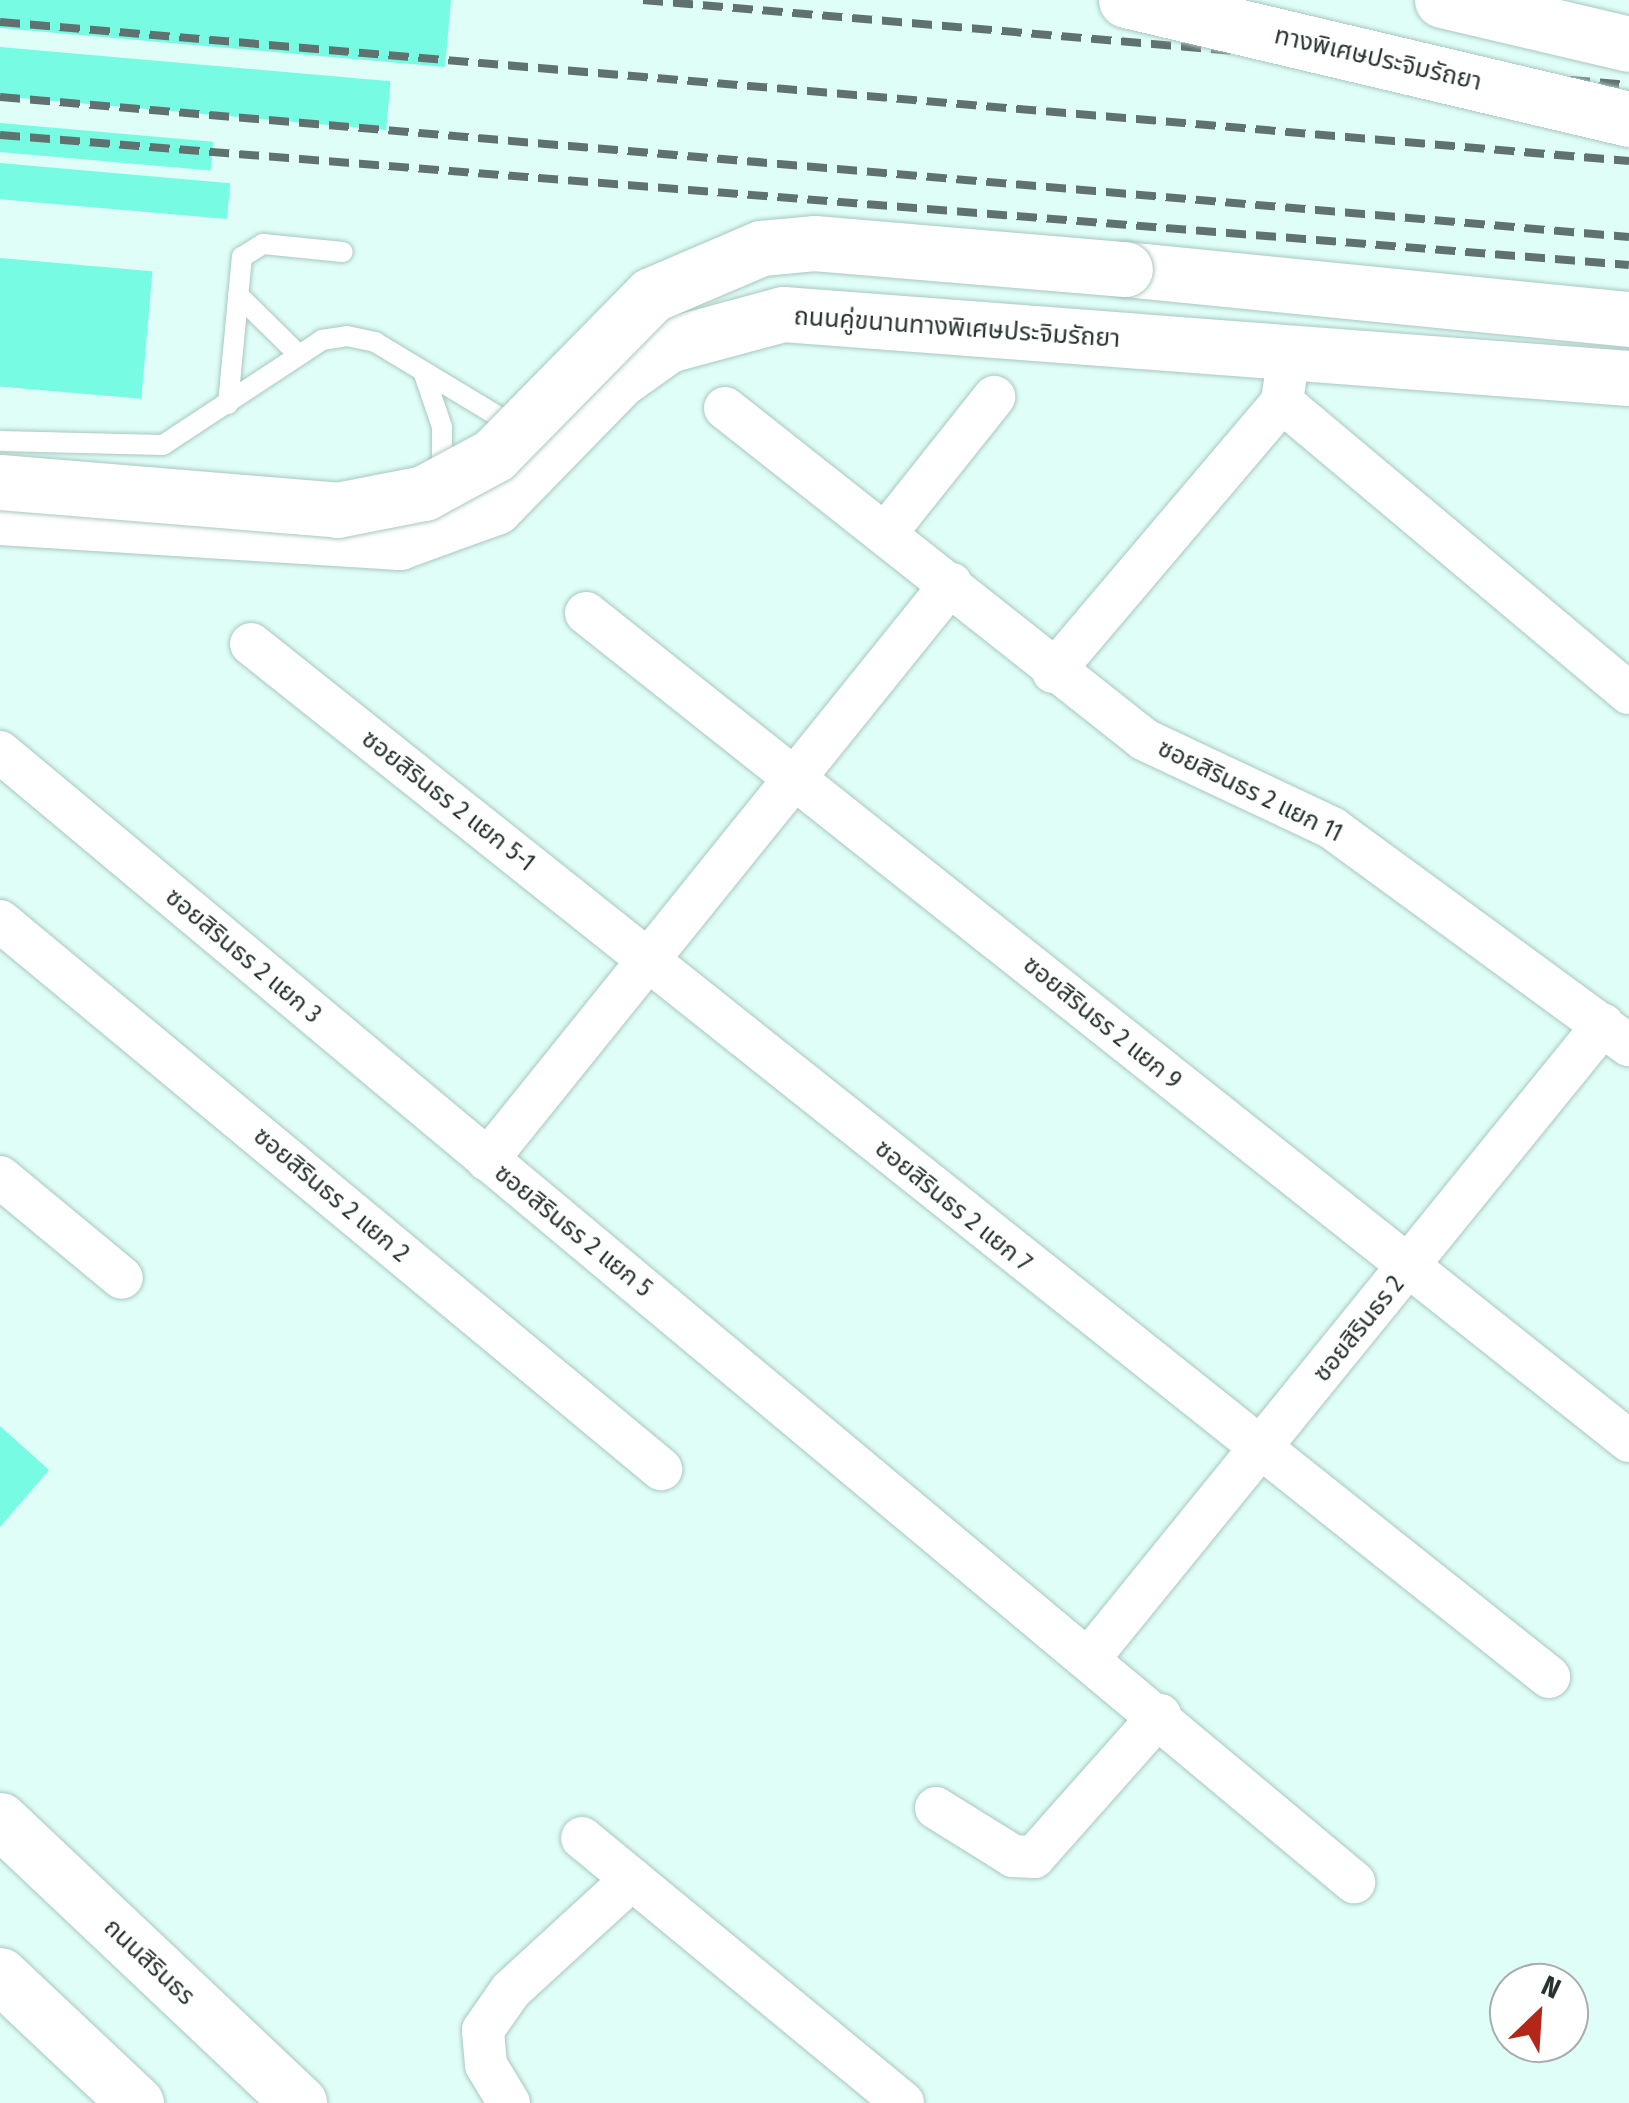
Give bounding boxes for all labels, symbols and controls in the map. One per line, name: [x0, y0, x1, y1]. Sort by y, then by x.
street label: ทางพิเศษประจิมรัถยา: [1272, 21, 1484, 97]
street label: ถนนคู่ขนานทางพิเศษประจิมรัถยา: [793, 302, 1121, 354]
street label: ซอยสิรินธร 2 แยก 5-1: [355, 724, 541, 878]
street label: ซอยสิรินธร 2 แยก 11: [1153, 733, 1347, 849]
street label: ซอยสิรินธร 2 แยก 3: [159, 882, 327, 1030]
street label: ซอยสิรินธร 2 แยก 9: [1017, 950, 1187, 1096]
street label: ซอยสิรินธร 2 แยก 2: [247, 1121, 415, 1269]
street label: ซอยสิรินธร 2 แยก 7: [869, 1134, 1037, 1278]
street label: ซอยสิรินธร 2 แยก 5: [488, 1158, 658, 1304]
street label: ซอยสิรินธร 2: [1307, 1270, 1411, 1388]
street label: ถนนสิรินธร: [97, 1912, 201, 2012]
north arrow: [1489, 1963, 1589, 2063]
text: N: [1536, 1969, 1566, 2006]

